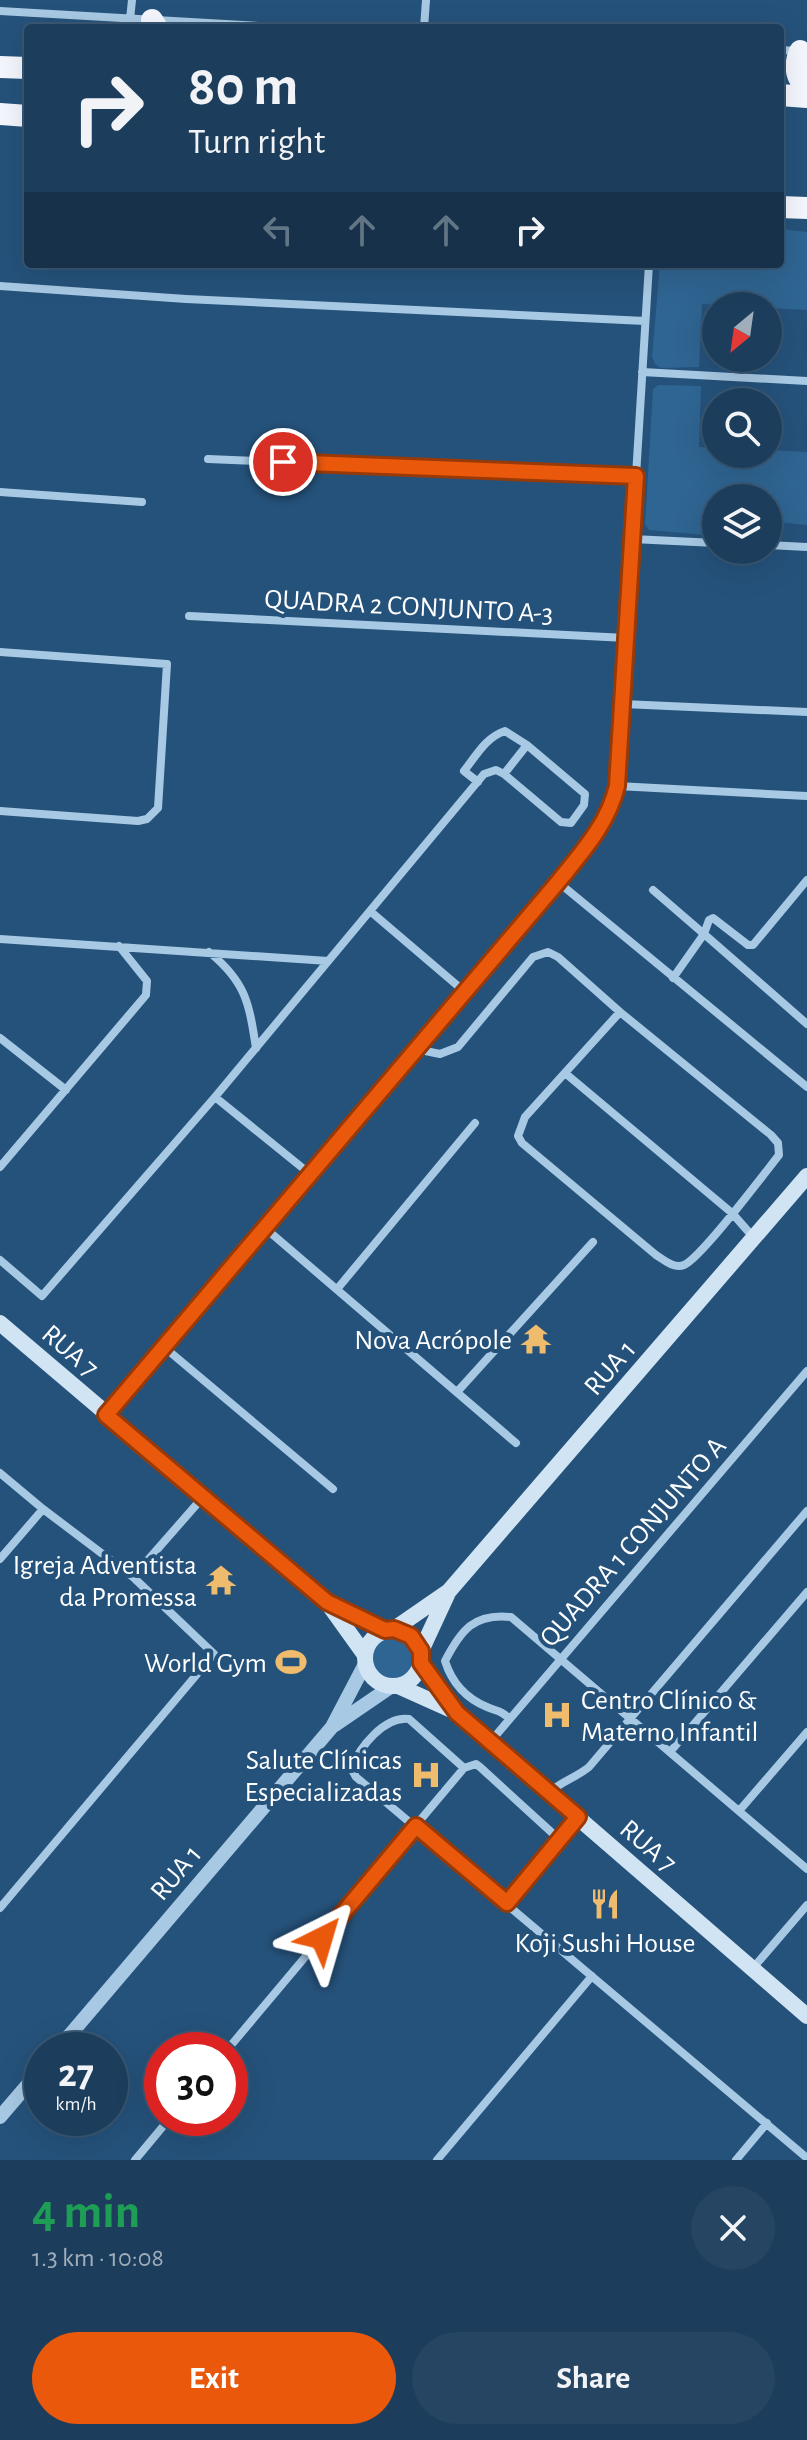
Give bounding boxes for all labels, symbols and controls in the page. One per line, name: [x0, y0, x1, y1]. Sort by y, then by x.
icon: right: [56, 56, 160, 160]
text: 80 m: [188, 59, 298, 115]
text: Turn right: [188, 124, 325, 160]
icon: left: [256, 208, 300, 252]
icon: ahead: [340, 208, 384, 252]
icon: ahead: [424, 208, 468, 252]
icon: right: [508, 208, 552, 252]
north arrow: [702, 292, 782, 372]
map controls: [702, 292, 782, 564]
button: search: [702, 388, 782, 468]
pin: [249, 428, 317, 496]
icon: arrive: [261, 440, 305, 484]
button: layers: [702, 484, 782, 564]
street label: QUADRA 2 CONJUNTO A-3: [264, 585, 554, 629]
street label: RUA 7: [36, 1320, 103, 1383]
temple icon: Nova Acrópole: [519, 1322, 553, 1356]
place label: Nova Acrópole: [354, 1327, 512, 1355]
street label: RUA 1: [579, 1336, 642, 1401]
street label: QUADRA 1 CONJUNTO A: [535, 1432, 732, 1652]
place label: Igreja Adventista da Promessa: [13, 1552, 197, 1612]
temple icon: Igreja Adventista da Promessa: [204, 1563, 238, 1597]
sports icon: World Gym: [274, 1645, 308, 1679]
place label: World Gym: [144, 1650, 267, 1678]
place label: Centro Clínico & Materno Infantil: [581, 1687, 758, 1747]
hospital icon: Centro Clínico & Materno Infantil: [540, 1698, 574, 1732]
place label: Salute Clínicas Especializadas: [245, 1747, 402, 1807]
hospital icon: Salute Clínicas Especializadas: [409, 1758, 443, 1792]
street label: RUA 7: [614, 1815, 681, 1878]
street label: RUA 1: [146, 1840, 207, 1906]
restaurant icon: Koji Sushi House: [588, 1887, 622, 1921]
position arrow: [280, 1896, 364, 1980]
place label: Koji Sushi House: [515, 1930, 695, 1958]
speed limit sign: 30: [144, 2032, 248, 2136]
text: 27: [58, 2054, 94, 2094]
text: km/h: [55, 2094, 97, 2114]
button: close: [691, 2186, 775, 2270]
text: 4 min: [32, 2189, 140, 2237]
text: 1.3 km · 10:08: [32, 2245, 164, 2271]
button: Exit: [32, 2332, 396, 2424]
button: Share: [412, 2332, 775, 2424]

